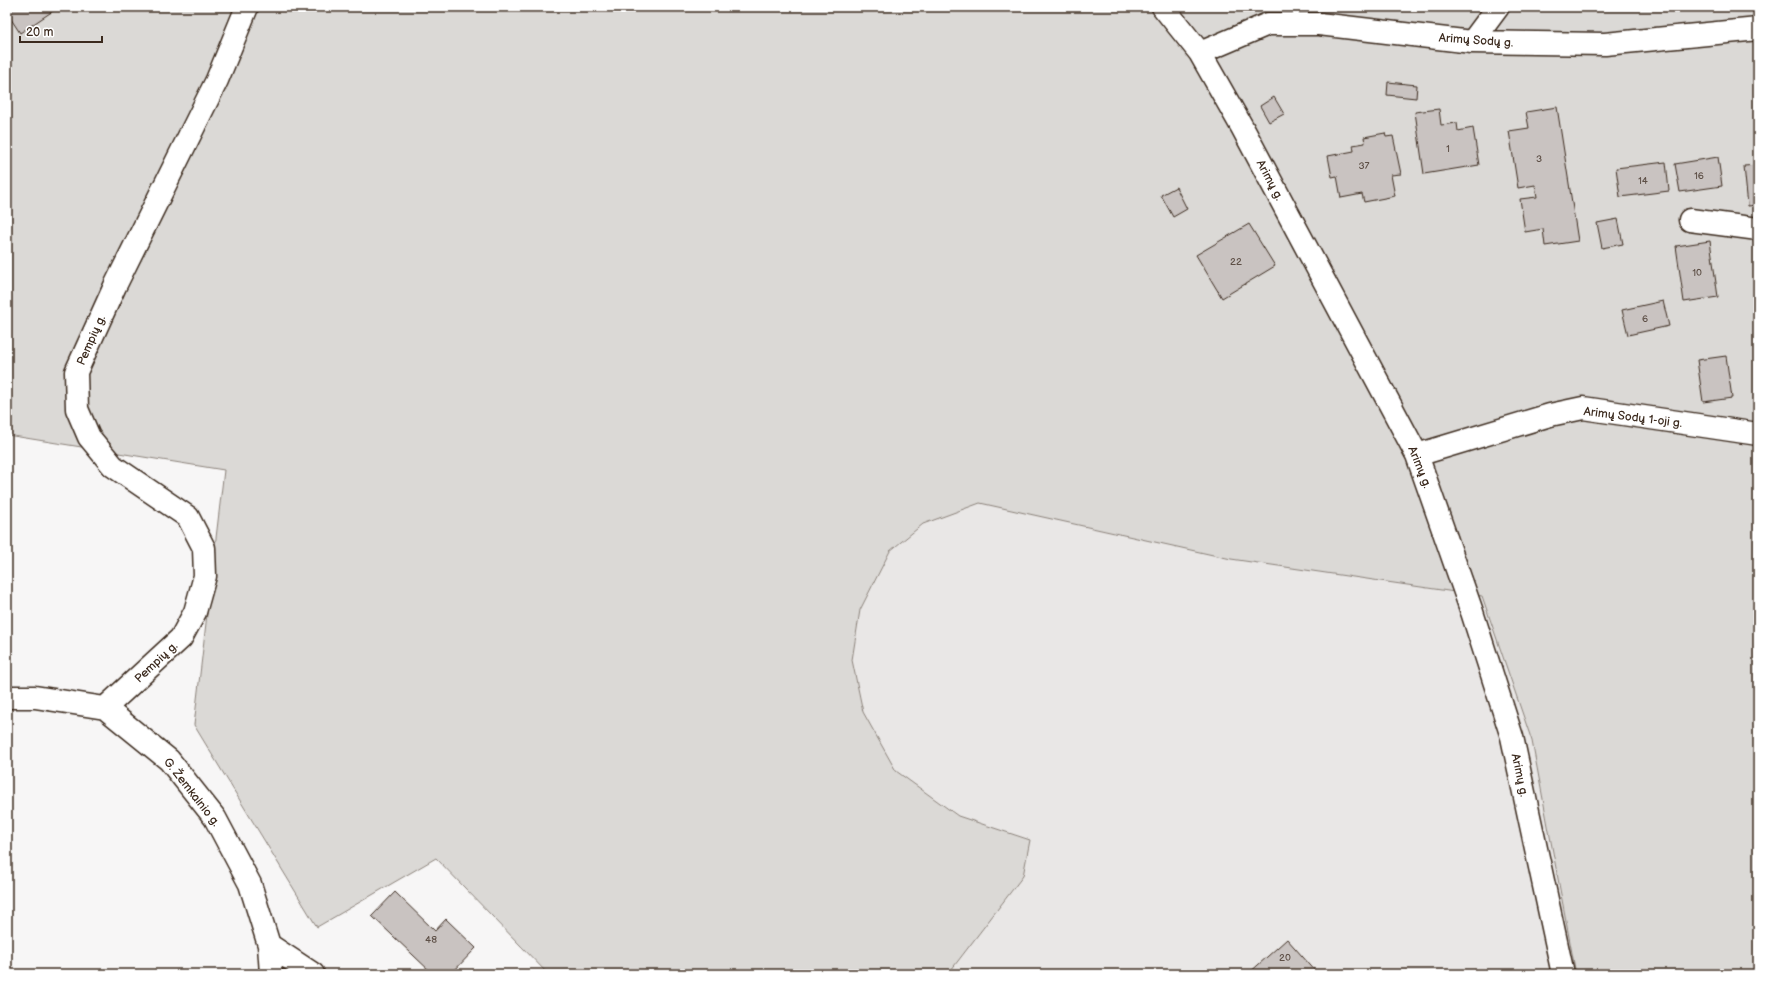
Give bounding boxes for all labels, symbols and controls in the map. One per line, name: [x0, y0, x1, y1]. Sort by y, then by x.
scale bar: [20, 18, 102, 44]
text: 20 m: [26, 25, 53, 40]
street label: Arimų Sodų g.: [1438, 30, 1514, 51]
house number: 1: [1446, 143, 1450, 155]
house number: 3: [1536, 153, 1542, 165]
street label: Arimų g.: [1253, 157, 1286, 203]
house number: 37: [1358, 160, 1370, 172]
house number: 16: [1694, 170, 1704, 182]
house number: 14: [1638, 175, 1648, 187]
house number: 22: [1230, 256, 1242, 268]
house number: 10: [1692, 267, 1702, 279]
street label: Pempių g.: [74, 313, 109, 368]
house number: 6: [1642, 313, 1648, 325]
street label: Arimų Sodų 1-oji g.: [1583, 404, 1683, 431]
street label: Arimų g.: [1404, 444, 1435, 490]
street label: Pempių g.: [132, 639, 181, 686]
street label: Arimų g.: [1508, 752, 1531, 798]
street label: G. Žemkalnio g.: [160, 754, 224, 830]
house number: 48: [425, 934, 437, 946]
house number: 20: [1279, 952, 1291, 964]

